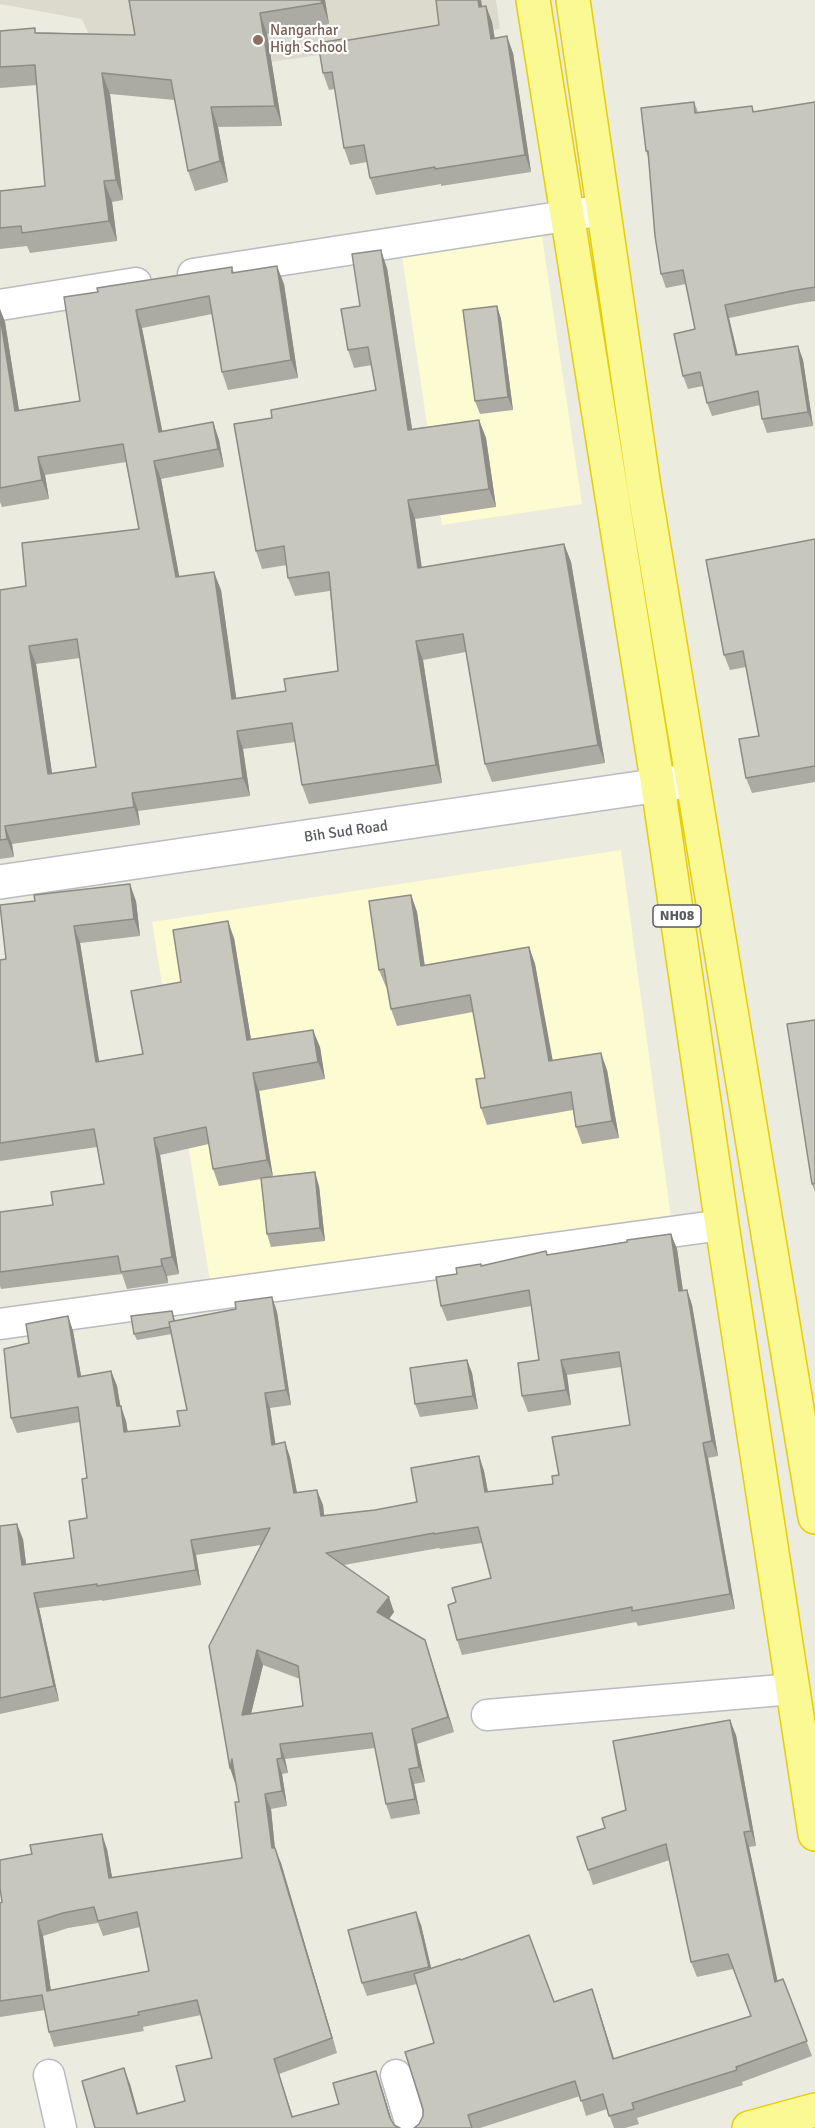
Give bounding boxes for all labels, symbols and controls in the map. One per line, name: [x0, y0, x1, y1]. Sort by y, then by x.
place label: Nangarhar High School: [270, 22, 347, 57]
marker: Nangarhar High School: [251, 33, 265, 47]
street label: Bih Sud Road: [303, 817, 389, 847]
road number: NH08: [653, 905, 701, 927]

